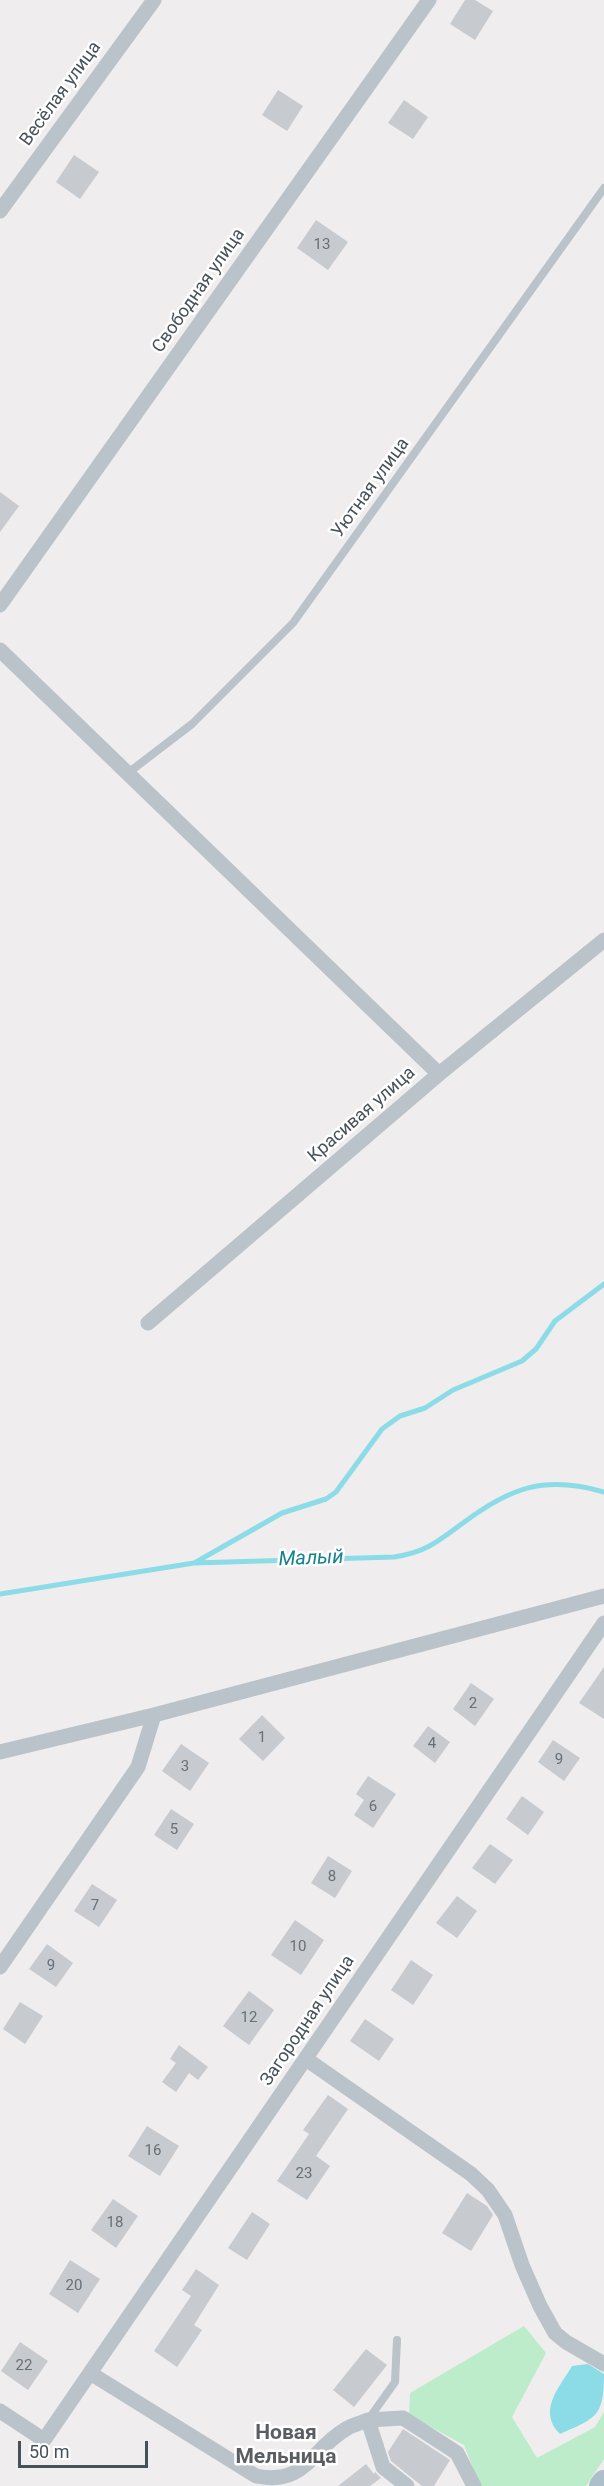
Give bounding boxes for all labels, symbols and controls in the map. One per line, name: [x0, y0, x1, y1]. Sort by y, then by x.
street label: Весёлая улица: [16, 38, 106, 150]
street label: Свободная улица: [148, 225, 250, 357]
house number: 13: [314, 236, 330, 254]
street label: Уютная улица: [328, 434, 414, 542]
street label: Красивая улица: [304, 1063, 420, 1167]
water label: Малый: [278, 1546, 344, 1572]
house number: 2: [469, 1695, 477, 1713]
house number: 1: [258, 1729, 266, 1747]
house number: 4: [428, 1735, 436, 1753]
house number: 9: [555, 1751, 563, 1769]
house number: 3: [181, 1758, 189, 1776]
house number: 6: [369, 1798, 377, 1816]
house number: 5: [170, 1821, 178, 1839]
house number: 8: [328, 1868, 336, 1886]
house number: 7: [91, 1897, 99, 1915]
house number: 10: [290, 1938, 306, 1956]
street label: Загородная улица: [256, 1952, 360, 2090]
house number: 9: [47, 1957, 55, 1975]
house number: 12: [241, 2009, 257, 2027]
house number: 16: [145, 2142, 161, 2160]
house number: 23: [296, 2165, 312, 2183]
house number: 18: [107, 2214, 123, 2232]
house number: 20: [66, 2277, 82, 2295]
house number: 22: [16, 2357, 32, 2375]
district label: Новая Мельница: [235, 2421, 337, 2471]
scale bar: [21, 2429, 152, 2467]
text: 50 m: [29, 2441, 69, 2462]

